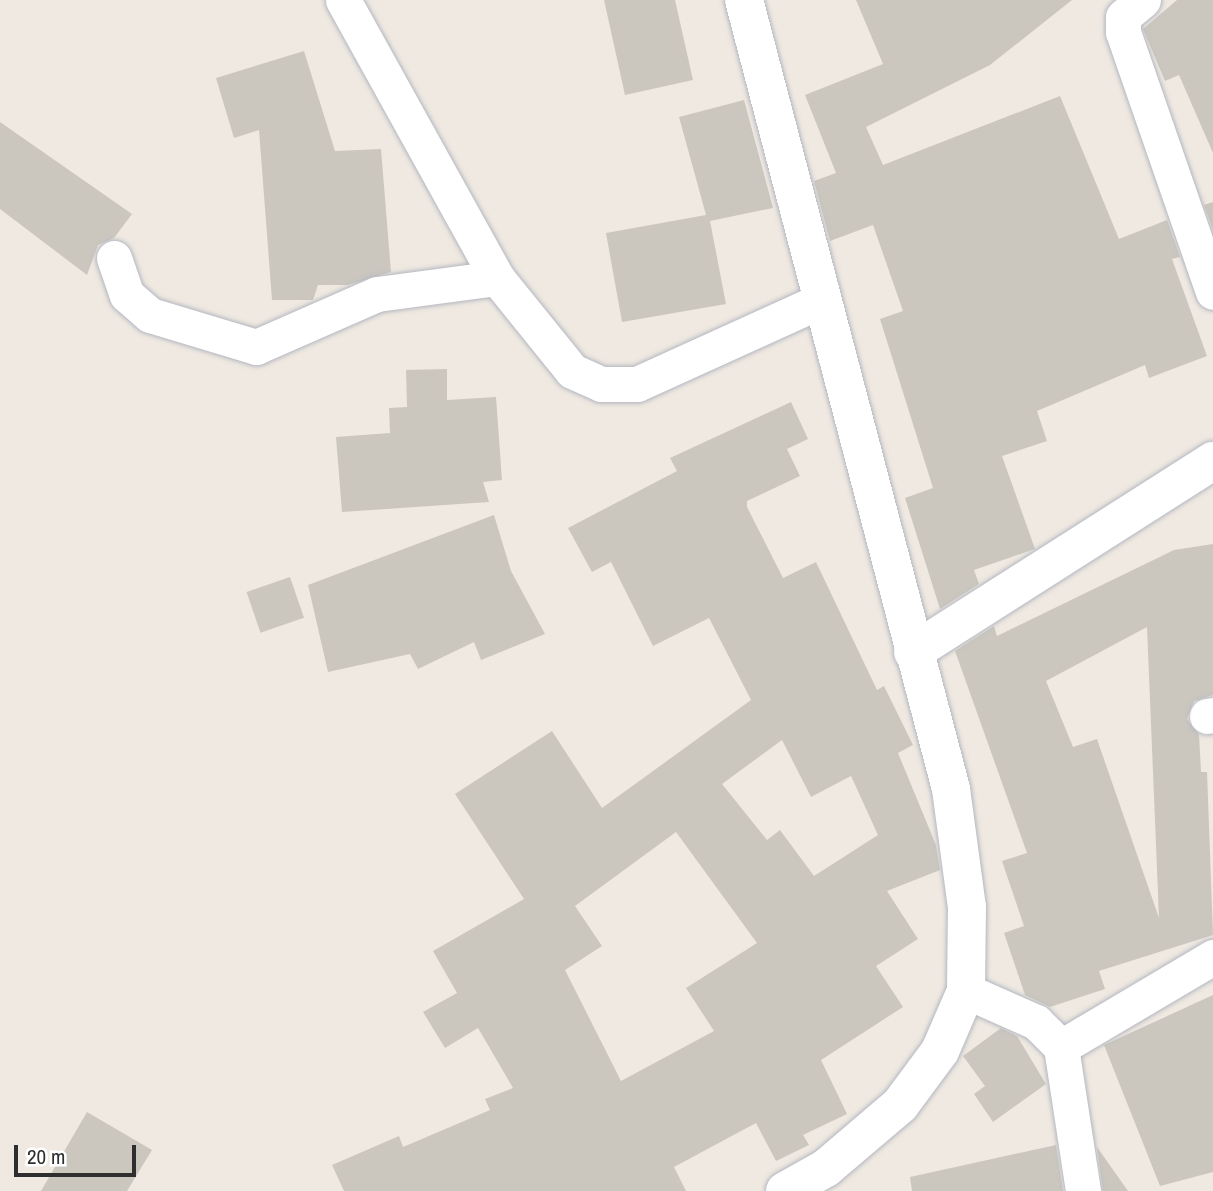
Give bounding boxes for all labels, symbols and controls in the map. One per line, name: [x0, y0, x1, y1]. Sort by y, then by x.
scale bar: [18, 1132, 140, 1176]
text: 20 m: [27, 1142, 65, 1171]

